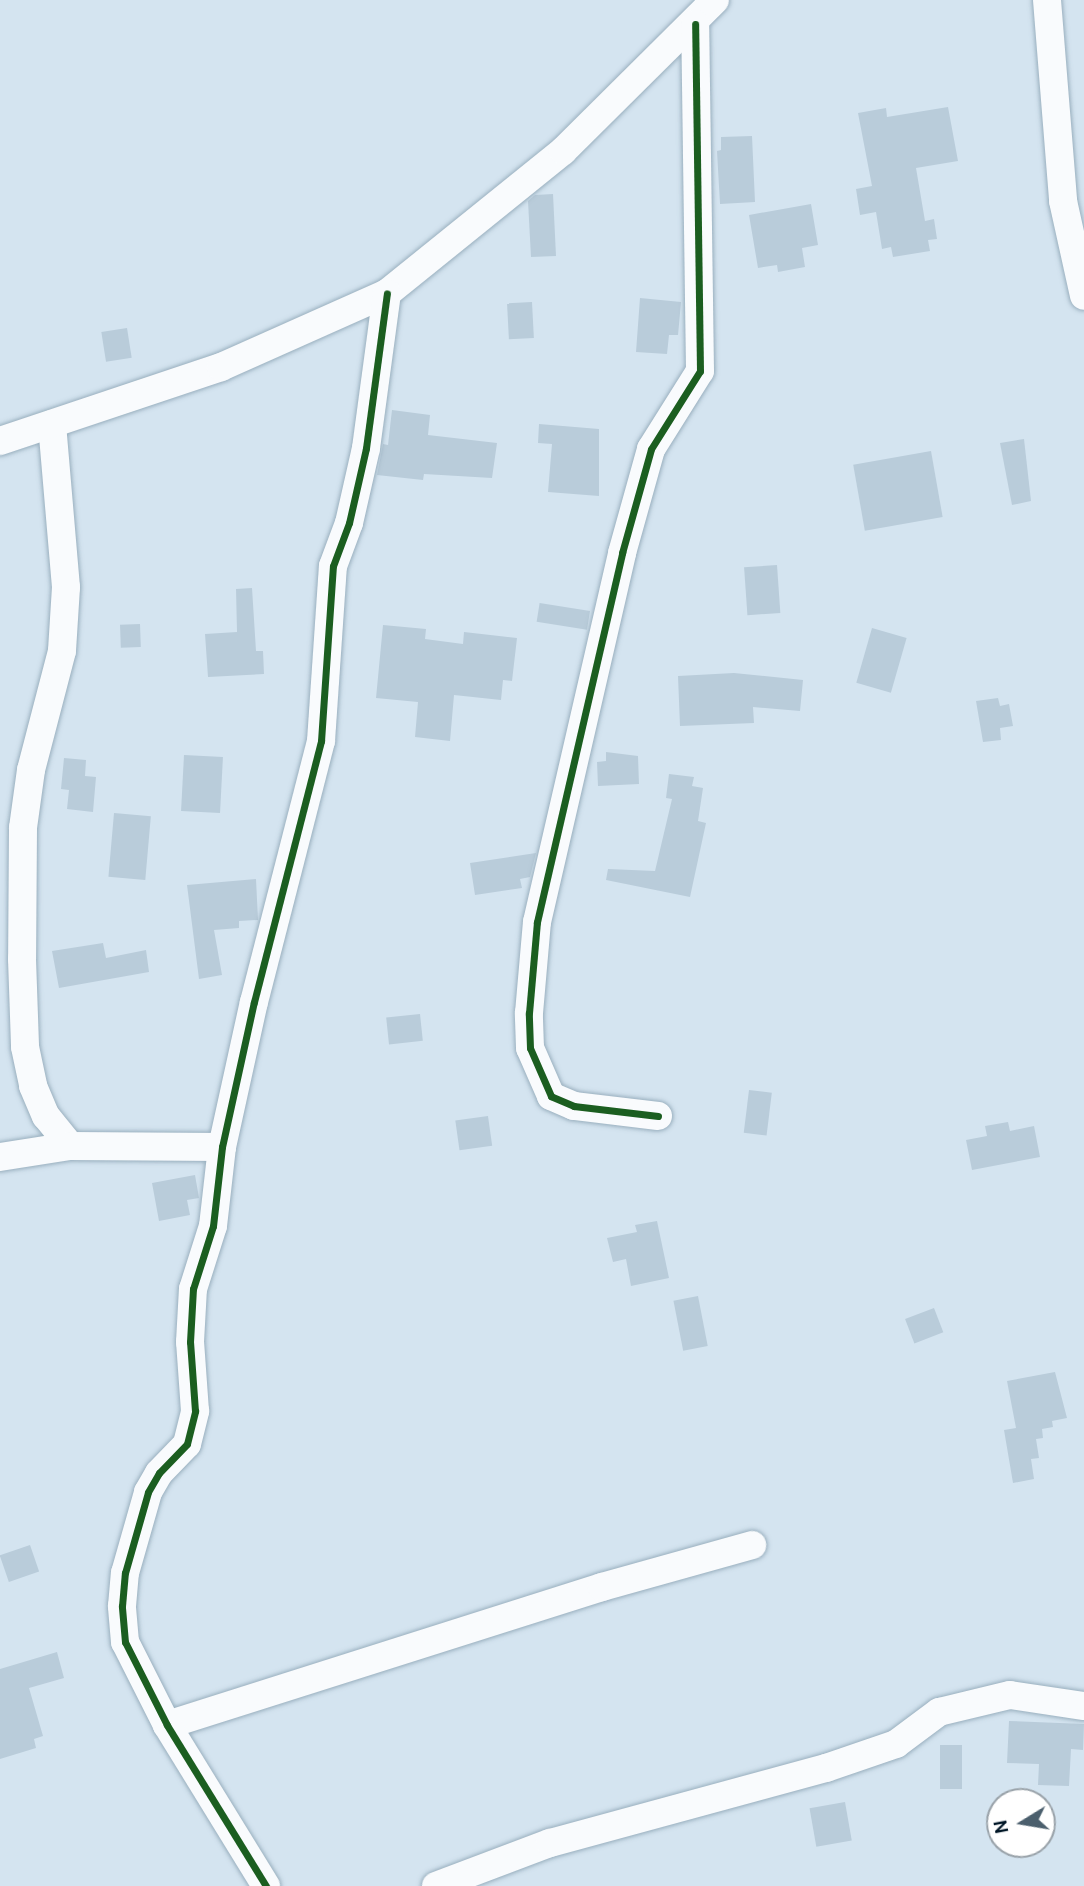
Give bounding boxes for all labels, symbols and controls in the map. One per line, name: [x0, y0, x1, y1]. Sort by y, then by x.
north arrow: [986, 1788, 1056, 1858]
text: N: [989, 1818, 1015, 1836]

